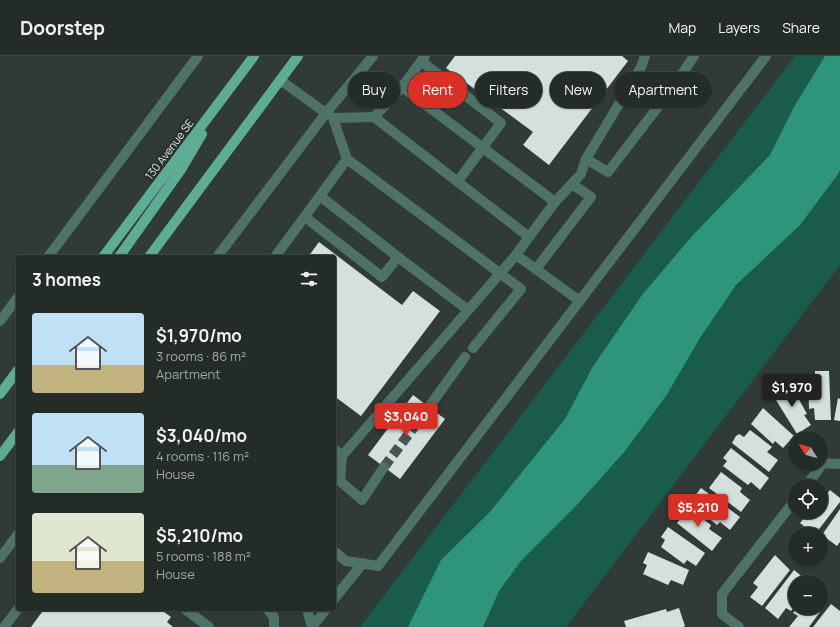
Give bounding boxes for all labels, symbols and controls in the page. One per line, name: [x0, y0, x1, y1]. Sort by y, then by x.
text: Doorstep: [20, 15, 105, 41]
text: Map: [668, 18, 696, 37]
text: Layers: [718, 18, 760, 37]
text: Share: [782, 18, 820, 37]
chip: Buy: [348, 72, 400, 108]
chip: Rent: [408, 72, 467, 108]
chip: Filters: [475, 72, 542, 108]
chip: New: [550, 72, 606, 108]
chip: Apartment: [614, 72, 712, 108]
street label: 130 Avenue SE: [141, 116, 197, 182]
text: 3 homes: [32, 268, 101, 291]
icon: filters: [298, 268, 320, 290]
text: $1,970/mo: [156, 324, 242, 347]
icon: home: [64, 329, 112, 377]
text: 3 rooms · 86 m²: [156, 347, 246, 365]
text: Apartment: [156, 365, 220, 383]
pin: $1,970: [759, 374, 825, 408]
text: $1,970: [772, 378, 812, 396]
pin: $3,040: [373, 403, 439, 437]
text: $3,040: [384, 407, 428, 425]
text: $3,040/mo: [156, 424, 247, 447]
icon: home: [64, 429, 112, 477]
north arrow: [788, 431, 828, 471]
map controls: [788, 431, 828, 615]
text: 4 rooms · 116 m²: [156, 447, 249, 465]
text: House: [156, 465, 195, 483]
button: locate: [788, 479, 828, 519]
pin: $5,210: [665, 494, 731, 528]
text: $5,210: [677, 498, 719, 516]
text: $5,210/mo: [156, 524, 243, 547]
button: +: [788, 527, 828, 567]
icon: home: [64, 529, 112, 577]
text: 5 rooms · 188 m²: [156, 547, 251, 565]
text: House: [156, 565, 195, 583]
button: −: [788, 575, 828, 615]

